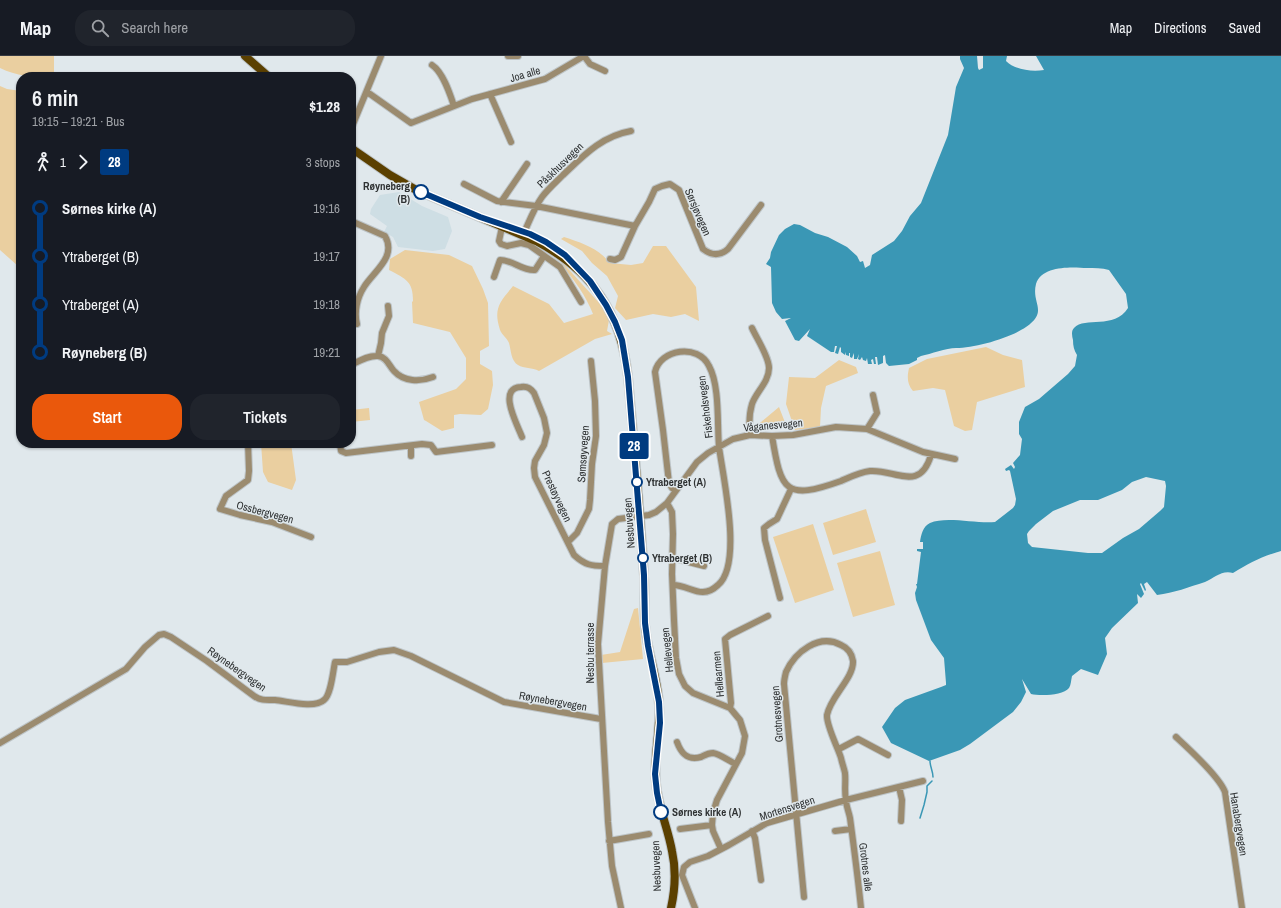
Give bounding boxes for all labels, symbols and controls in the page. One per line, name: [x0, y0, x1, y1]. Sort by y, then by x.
search box: [75, 10, 355, 46]
text: Map: [20, 15, 51, 41]
icon: search: [89, 17, 111, 39]
text: Search here: [121, 17, 188, 38]
text: Map: [1110, 19, 1132, 37]
text: Directions: [1154, 19, 1206, 37]
text: Saved: [1228, 19, 1261, 37]
street label: Joa alle: [508, 63, 542, 85]
text: 6 min: [32, 83, 78, 113]
text: $1.28: [309, 96, 340, 117]
text: 19:15 – 19:21 · Bus: [32, 113, 124, 130]
street label: Påskhusvegen: [534, 139, 586, 191]
icon: walk: [32, 151, 54, 173]
icon: forward: [72, 151, 94, 173]
text: 28: [108, 153, 121, 171]
text: 1: [60, 154, 66, 171]
text: 3 stops: [306, 154, 340, 171]
place label: Røyneberg (B): [363, 179, 410, 206]
marker: Røyneberg (B): [413, 184, 429, 200]
street label: Sørsjøvegen: [682, 186, 714, 238]
text: Sørnes kirke (A): [62, 198, 156, 219]
text: 19:16: [313, 200, 340, 217]
text: Ytraberget (B): [62, 246, 139, 267]
text: 19:17: [313, 248, 340, 265]
text: Ytraberget (A): [62, 294, 139, 315]
text: 19:18: [313, 296, 340, 313]
text: Røyneberg (B): [62, 342, 147, 363]
text: 19:21: [313, 344, 340, 361]
street label: Fiskeholsvegen: [694, 375, 716, 439]
button: Start: [32, 394, 182, 440]
button: Tickets: [190, 394, 340, 440]
street label: Våganesvegen: [743, 415, 803, 435]
street label: Sømsøyvegen: [574, 425, 592, 483]
line badge: 28: [616, 433, 652, 459]
text: 28: [628, 437, 640, 455]
street label: Prestøyvegen: [539, 468, 575, 524]
place label: Ytraberget (A): [646, 475, 706, 489]
marker: Ytraberget (A): [631, 476, 643, 488]
street label: Nesbuvegen: [620, 497, 638, 549]
street label: Ossbergvegen: [235, 498, 295, 526]
place label: Ytraberget (B): [652, 551, 712, 565]
marker: Ytraberget (B): [637, 552, 649, 564]
street label: Nesbu terrasse: [583, 622, 597, 684]
street label: Hellevegen: [658, 627, 676, 673]
street label: Røynebergvegen: [205, 644, 269, 694]
street label: Hellearmen: [709, 650, 727, 698]
street label: Grotnesvegen: [768, 685, 786, 743]
street label: Røynebergvegen: [518, 688, 588, 714]
street label: Hanabergvegen: [1227, 791, 1251, 857]
street label: Mortensvegen: [758, 793, 816, 823]
marker: Sørnes kirke (A): [653, 804, 669, 820]
place label: Sørnes kirke (A): [672, 805, 741, 819]
street label: Nesbuvegen: [648, 840, 664, 892]
street label: Grotnes alle: [856, 842, 876, 892]

